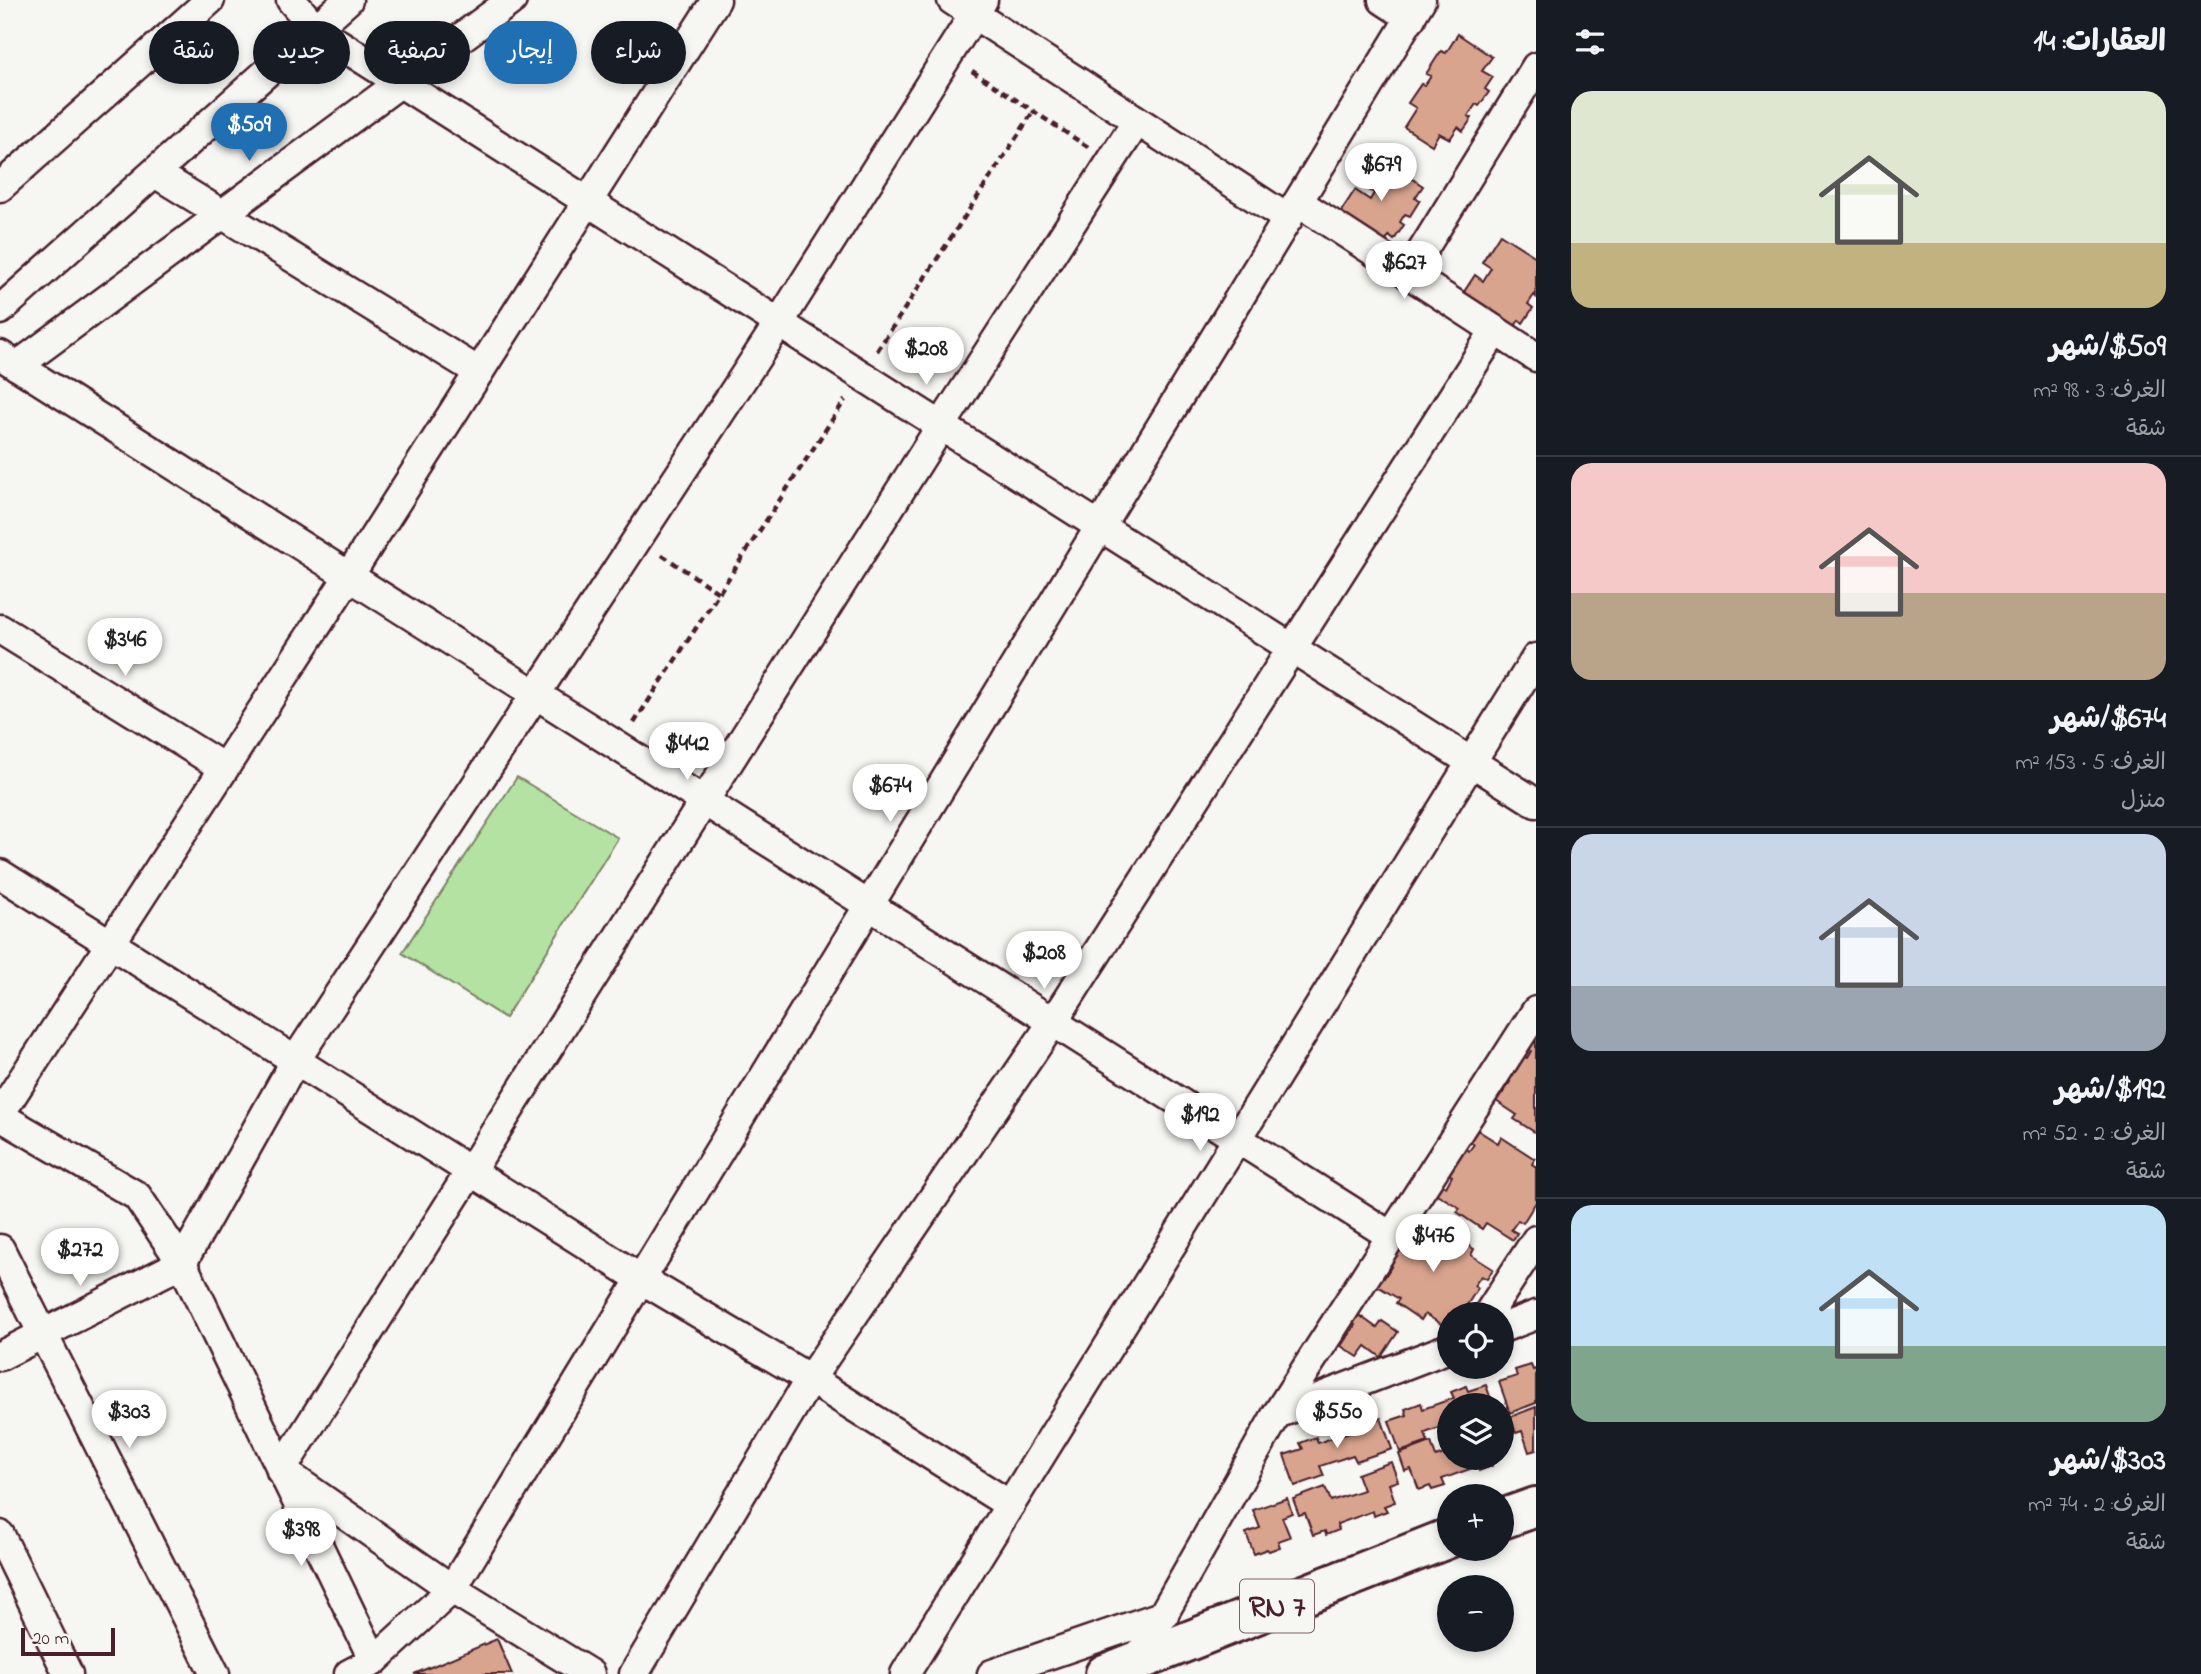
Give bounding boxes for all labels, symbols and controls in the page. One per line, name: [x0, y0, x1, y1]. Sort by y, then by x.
chip: شقة: [149, 21, 239, 84]
chip: جديد: [253, 21, 350, 84]
chip: تصفية: [364, 21, 470, 84]
chip: إيجار: [484, 21, 577, 84]
chip: شراء: [591, 21, 686, 84]
text: العقارات: 14: [2034, 21, 2166, 65]
icon: filters: [1571, 23, 1609, 61]
pin: $509: [208, 104, 290, 163]
text: $509: [227, 109, 271, 142]
icon: home: [1806, 137, 1932, 263]
pin: $679: [1340, 144, 1422, 203]
text: $679: [1361, 149, 1401, 182]
pin: $627: [1363, 242, 1445, 301]
text: $627: [1382, 247, 1426, 280]
text: $509/شهر: [2050, 326, 2166, 370]
pin: $208: [885, 328, 967, 387]
text: $208: [904, 333, 948, 366]
text: الغرف: 3 · 98 m²: [2033, 375, 2166, 408]
text: شقة: [2126, 413, 2166, 446]
icon: home: [1806, 509, 1932, 635]
pin: $346: [84, 618, 166, 678]
text: $346: [103, 624, 147, 657]
text: $674/شهر: [2051, 698, 2166, 742]
pin: $442: [646, 722, 728, 782]
text: $442: [665, 728, 709, 761]
text: الغرف: 5 · 153 m²: [2015, 747, 2166, 780]
pin: $674: [849, 764, 931, 824]
text: $674: [869, 770, 912, 803]
text: منزل: [2121, 785, 2166, 818]
icon: home: [1806, 880, 1932, 1006]
pin: $208: [1003, 932, 1085, 991]
text: $208: [1022, 937, 1066, 970]
text: $192/شهر: [2055, 1069, 2166, 1113]
pin: $192: [1159, 1094, 1241, 1153]
text: $192: [1180, 1099, 1220, 1132]
text: الغرف: 2 · 52 m²: [2022, 1118, 2166, 1151]
text: شقة: [2126, 1156, 2166, 1189]
pin: $476: [1392, 1214, 1474, 1274]
text: $476: [1412, 1220, 1455, 1253]
pin: $272: [39, 1228, 121, 1288]
text: $272: [57, 1234, 103, 1267]
icon: home: [1806, 1251, 1932, 1377]
map controls: [1437, 1302, 1514, 1652]
button: locate: [1437, 1302, 1514, 1379]
pin: $303: [88, 1390, 170, 1450]
pin: $550: [1296, 1390, 1378, 1450]
button: layers: [1437, 1393, 1514, 1470]
text: $303: [108, 1396, 150, 1429]
text: $550: [1312, 1396, 1362, 1429]
text: $303/شهر: [2051, 1440, 2166, 1484]
button: +: [1437, 1484, 1514, 1561]
text: الغرف: 2 · 74 m²: [2028, 1489, 2166, 1522]
pin: $398: [260, 1508, 342, 1568]
text: $398: [282, 1514, 320, 1547]
text: شقة: [2126, 1527, 2166, 1560]
button: −: [1437, 1575, 1514, 1652]
road number: RN 7: [1240, 1580, 1314, 1632]
scale bar: [21, 1625, 116, 1657]
text: 20 m: [32, 1626, 69, 1653]

